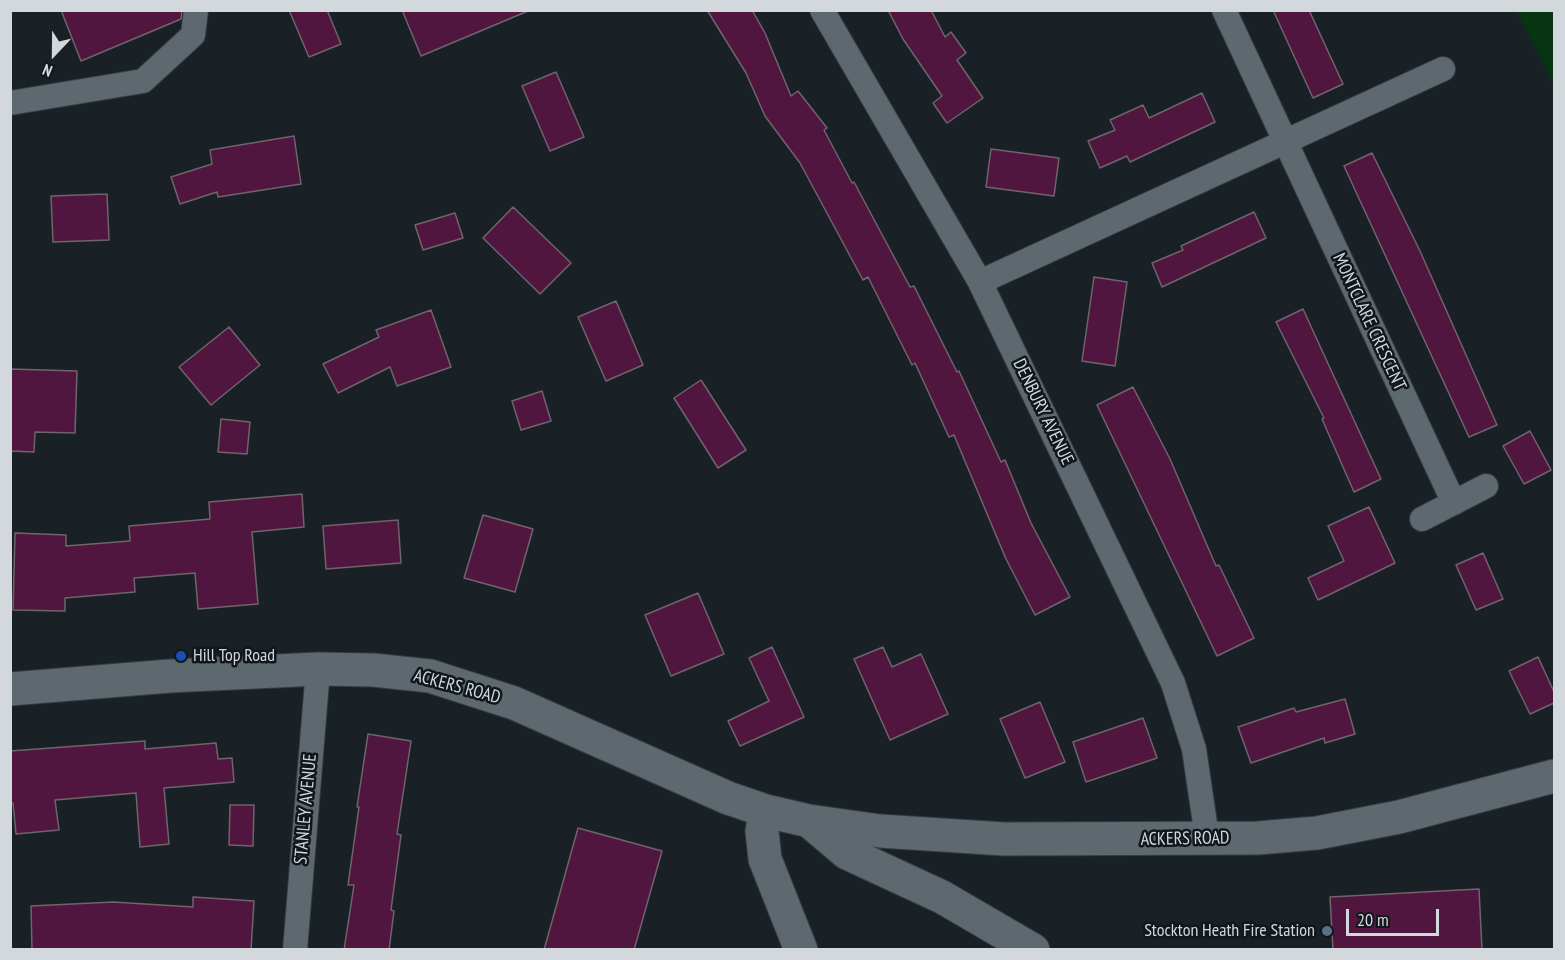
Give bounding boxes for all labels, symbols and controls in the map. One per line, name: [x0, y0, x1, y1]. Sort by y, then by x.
north arrow: [24, 24, 84, 84]
text: N: [40, 60, 55, 82]
street label: MONTCLARE CRESCENT: [1328, 250, 1410, 394]
street label: DENBURY AVENUE: [1008, 355, 1078, 469]
place label: Hill Top Road: [193, 645, 275, 667]
marker: Hill Top Road: [174, 649, 188, 663]
street label: ACKERS ROAD: [411, 665, 503, 709]
street label: STANLEY AVENUE: [290, 753, 322, 865]
street label: ACKERS ROAD: [1140, 827, 1230, 851]
scale bar: [1349, 897, 1442, 935]
text: 20 m: [1357, 908, 1389, 931]
place label: Stockton Heath Fire Station: [1144, 920, 1315, 942]
marker: Stockton Heath Fire Station: [1320, 924, 1334, 938]

